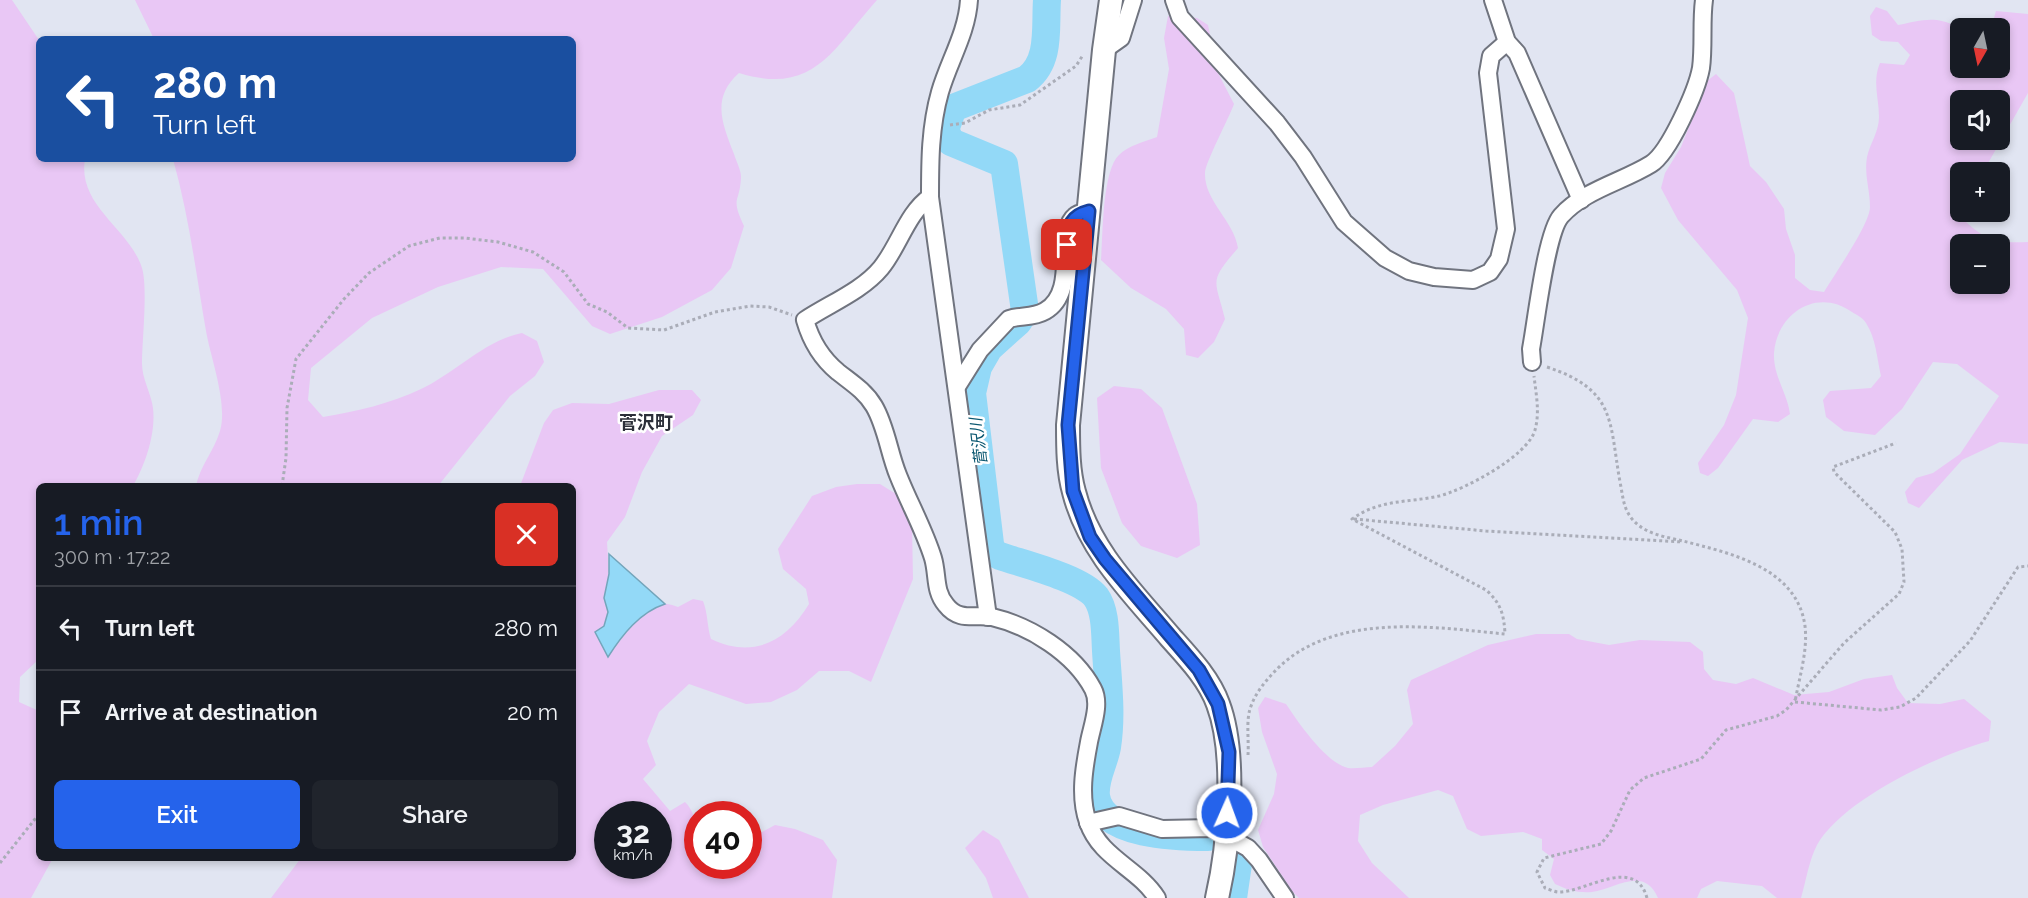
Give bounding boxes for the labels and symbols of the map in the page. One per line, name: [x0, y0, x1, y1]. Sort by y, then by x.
north arrow: [1950, 18, 2010, 78]
pin: [1041, 219, 1092, 270]
district label: 菅沢町: [619, 412, 673, 433]
water label: 菅沢川: [966, 415, 991, 467]
position arrow: [1195, 781, 1259, 845]
speed limit sign: 40: [684, 801, 762, 879]

